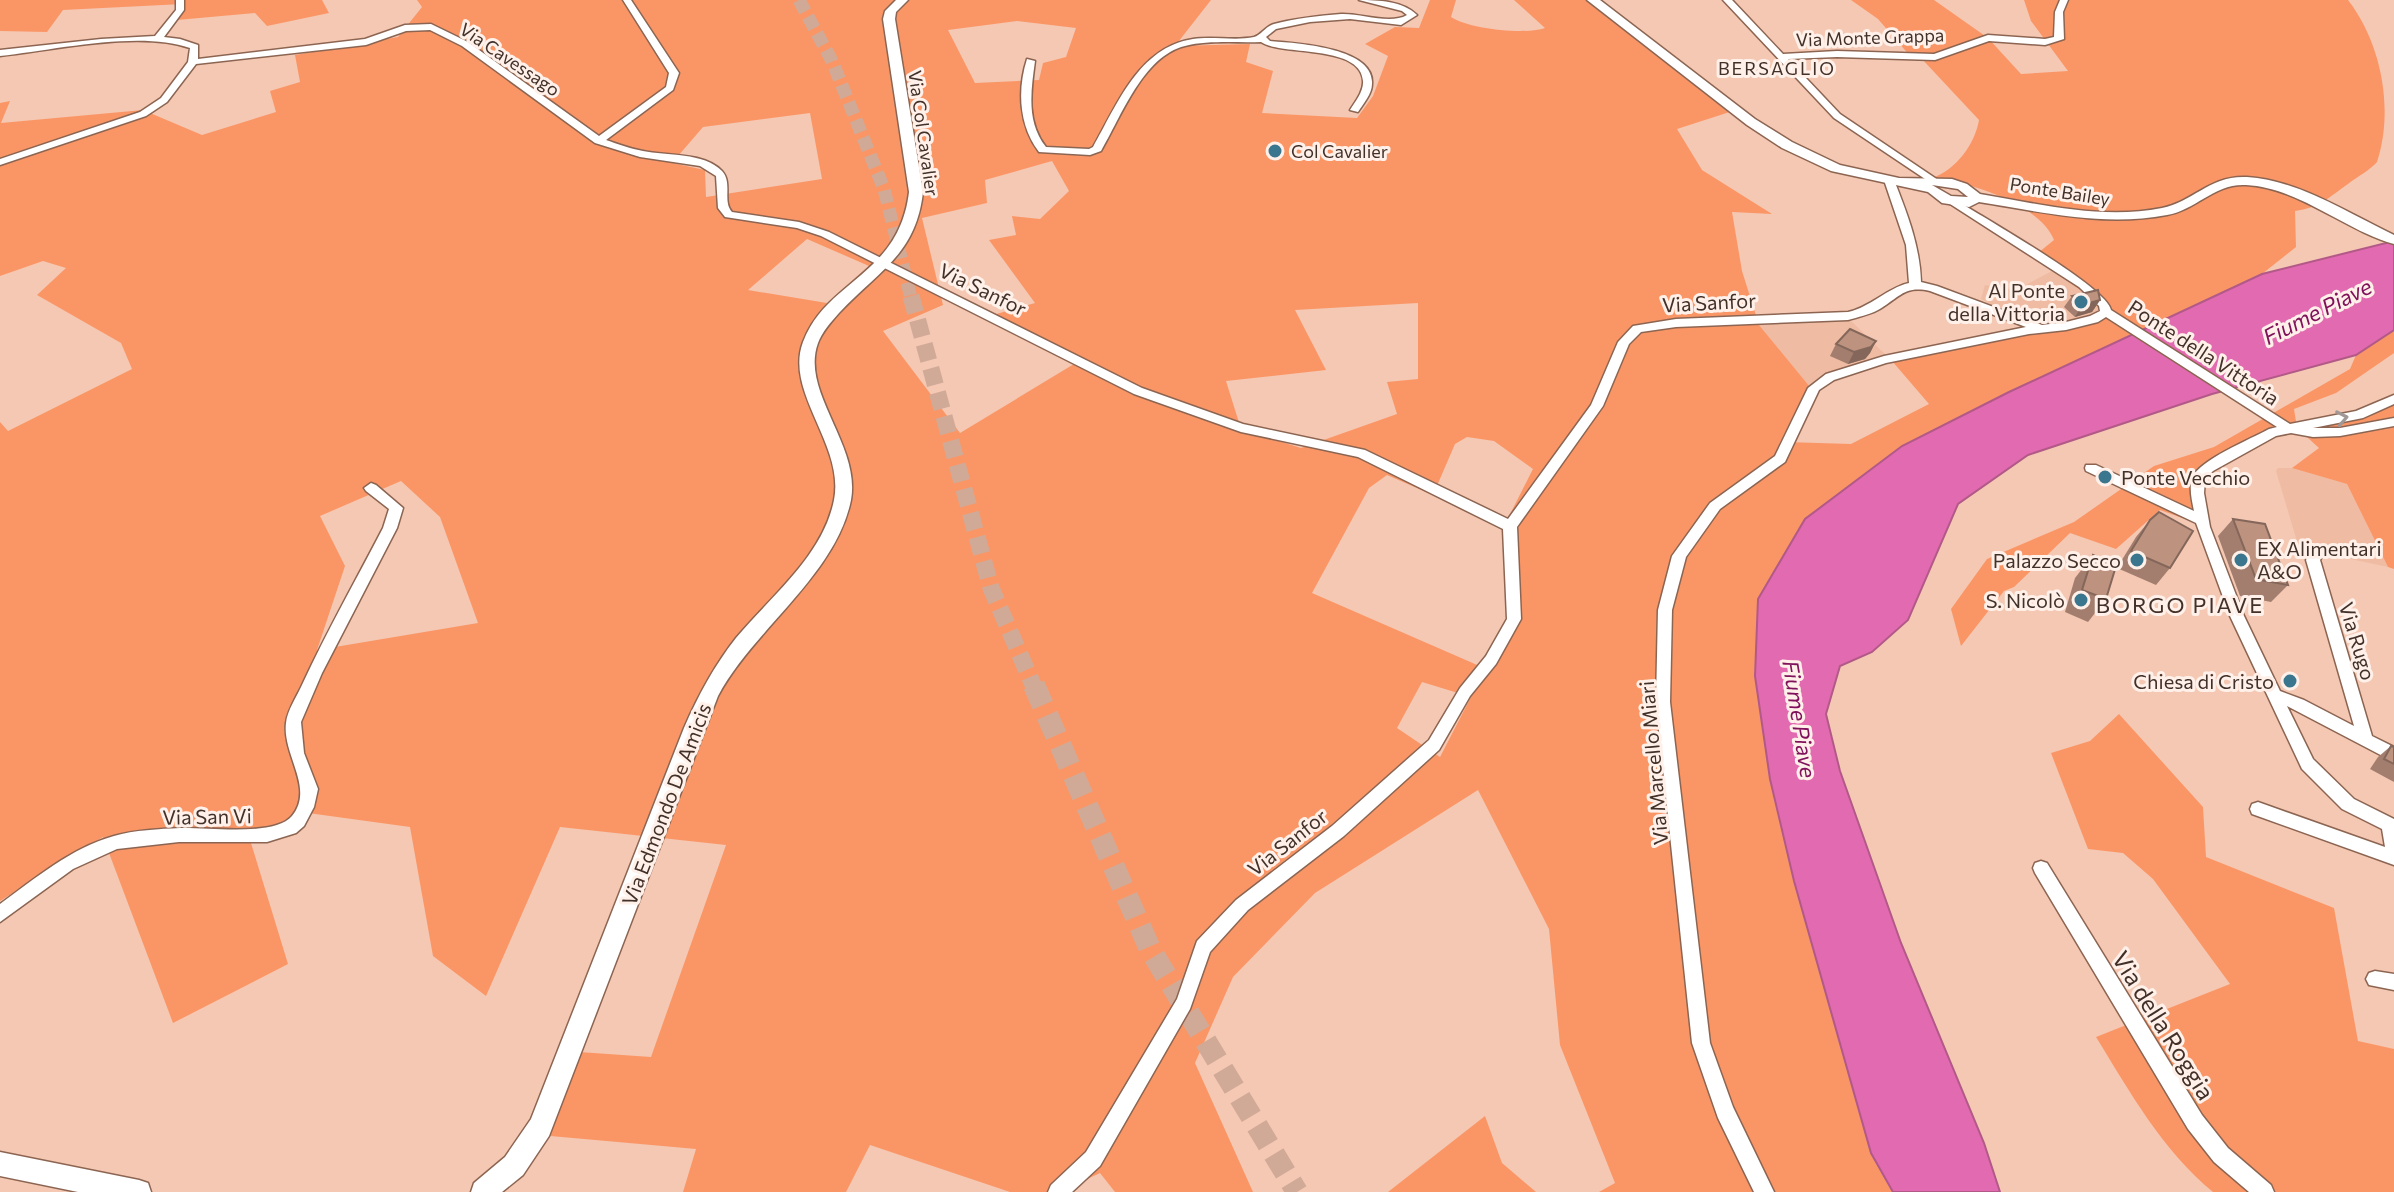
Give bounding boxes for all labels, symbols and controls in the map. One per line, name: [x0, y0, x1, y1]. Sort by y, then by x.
street label: Via Cavessago: [456, 17, 564, 101]
street label: Via Monte Grappa: [1795, 23, 1945, 51]
district label: BERSAGLIO: [1718, 57, 1836, 79]
street label: Via Col Cavalier: [904, 69, 944, 197]
place label: Col Cavalier: [1291, 140, 1388, 162]
marker: Col Cavalier: [1266, 142, 1284, 160]
street label: Ponte Bailey: [2008, 172, 2112, 210]
street label: Via Sanfor: [935, 258, 1031, 320]
water label: Fiume Piave: [2258, 272, 2376, 350]
place label: Al Ponte della Vittoria: [1948, 278, 2065, 325]
street label: Via Sanfor: [1661, 288, 1757, 316]
marker: Al Ponte della Vittoria: [2072, 293, 2090, 311]
street label: Ponte della Vittoria: [2124, 294, 2284, 410]
one-way arrow: [2334, 410, 2348, 427]
place label: Ponte Vecchio: [2121, 465, 2250, 489]
marker: Ponte Vecchio: [2096, 468, 2114, 486]
place label: EX Alimentari A&O: [2257, 536, 2382, 583]
place label: Palazzo Secco: [1993, 548, 2121, 572]
marker: Palazzo Secco: [2128, 551, 2146, 569]
marker: EX Alimentari A&O: [2232, 551, 2250, 569]
place label: S. Nicolò: [1986, 588, 2065, 612]
marker: S. Nicolò: [2072, 591, 2090, 609]
district label: BORGO PIAVE: [2096, 591, 2264, 618]
street label: Via Rugo: [2335, 599, 2381, 683]
water label: Fiume Piave: [1777, 658, 1823, 780]
place label: Chiesa di Cristo: [2133, 669, 2274, 693]
marker: Chiesa di Cristo: [2281, 672, 2299, 690]
street label: Via Marcello Miari: [1634, 680, 1672, 846]
street label: Via Edmondo De Amicis: [616, 700, 716, 908]
street label: Via San Vi: [162, 803, 252, 829]
street label: Via Sanfor: [1243, 804, 1331, 880]
street label: Via della Roggia: [2107, 945, 2221, 1105]

